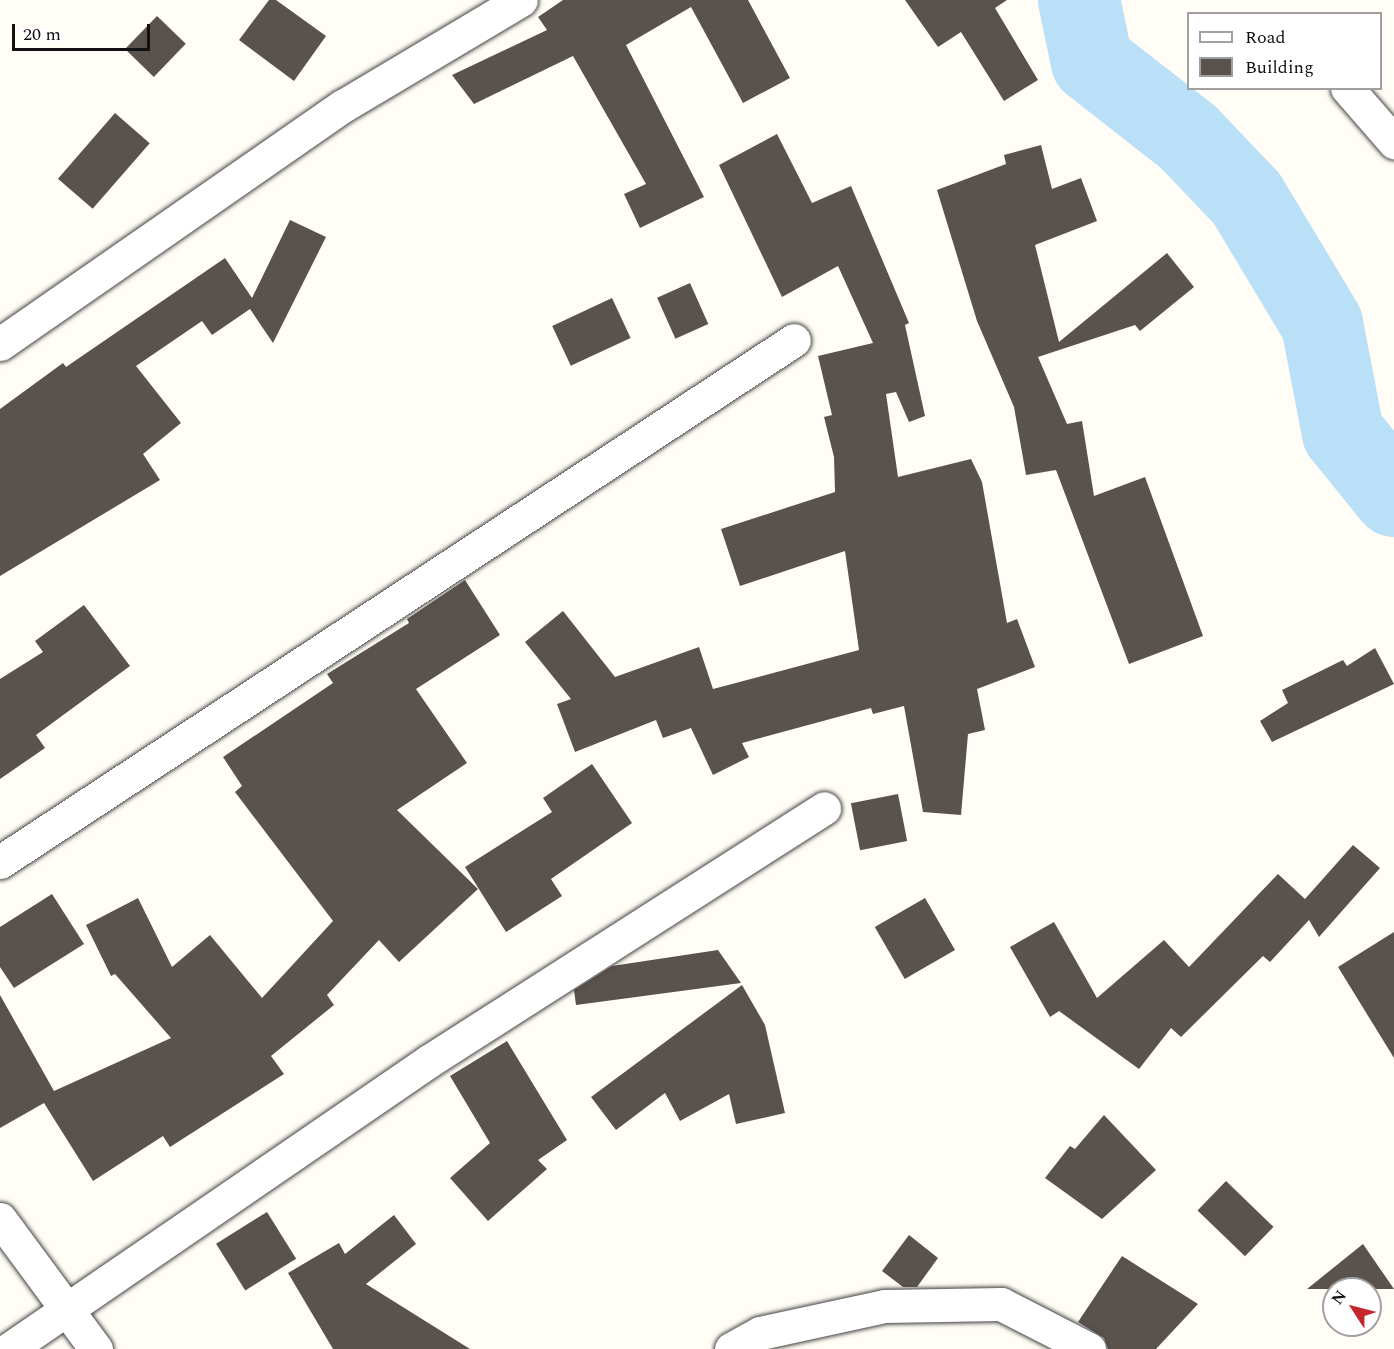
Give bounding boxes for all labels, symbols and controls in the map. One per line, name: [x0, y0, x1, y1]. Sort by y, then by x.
scale bar: [15, 12, 153, 50]
legend: [1187, 12, 1382, 90]
text: 20 m: [23, 21, 61, 48]
text: Road: [1245, 24, 1286, 51]
text: Building: [1245, 54, 1314, 81]
north arrow: [1322, 1277, 1382, 1337]
text: N: [1326, 1285, 1353, 1310]

